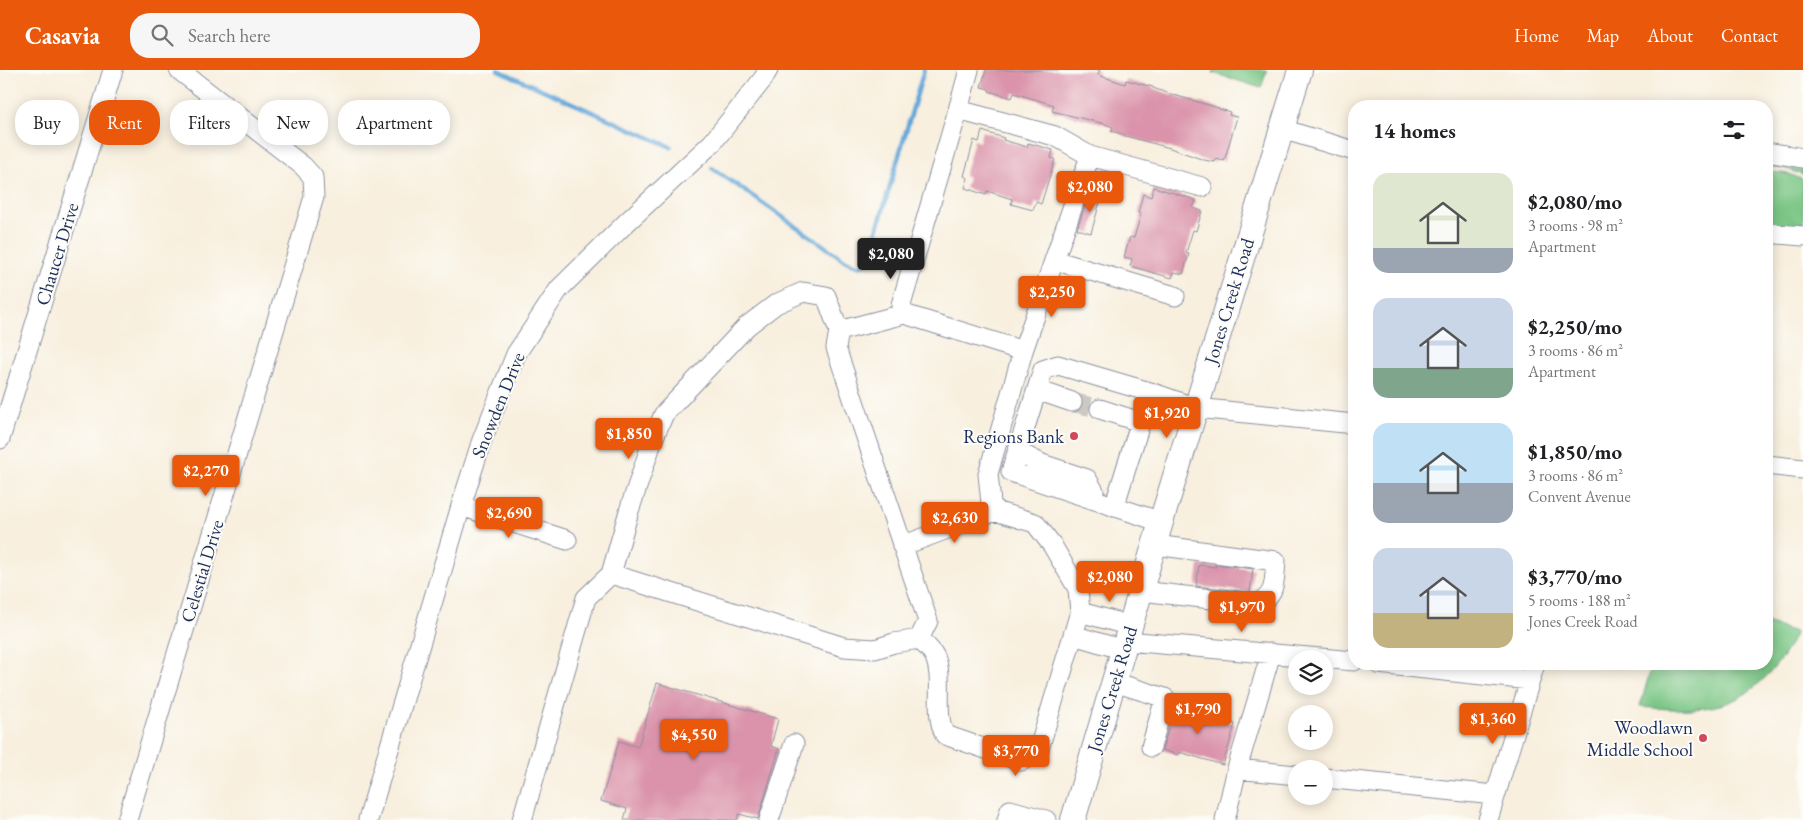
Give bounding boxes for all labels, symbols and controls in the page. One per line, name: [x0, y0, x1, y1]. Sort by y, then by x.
search box: [130, 13, 480, 58]
text: Casavia: [25, 20, 100, 51]
icon: search: [148, 21, 176, 49]
text: Search here: [188, 23, 270, 48]
text: Home: [1514, 24, 1559, 47]
text: Map: [1587, 24, 1619, 47]
text: About: [1647, 24, 1693, 47]
text: Contact: [1721, 24, 1778, 47]
chip: Buy: [15, 100, 79, 145]
chip: Rent: [89, 100, 160, 145]
chip: Filters: [170, 100, 248, 145]
chip: New: [258, 100, 328, 145]
chip: Apartment: [338, 100, 450, 145]
icon: filters: [1720, 116, 1748, 144]
text: 14 homes: [1373, 117, 1456, 144]
pin: $2,080: [1049, 170, 1131, 213]
text: $2,080: [1067, 176, 1113, 197]
text: $2,080/mo: [1528, 188, 1622, 215]
icon: home: [1413, 193, 1473, 253]
street label: Chaucer Drive: [29, 199, 85, 309]
text: 3 rooms · 98 m²: [1528, 215, 1623, 236]
street label: Jones Creek Road: [1197, 235, 1260, 369]
text: Apartment: [1528, 236, 1596, 257]
pin: $2,080: [850, 238, 932, 280]
text: $2,080: [868, 243, 914, 264]
pin: $2,250: [1011, 276, 1093, 318]
text: $2,250: [1029, 281, 1075, 302]
text: $2,250/mo: [1528, 313, 1622, 340]
icon: home: [1413, 318, 1473, 378]
text: 3 rooms · 86 m²: [1528, 340, 1623, 361]
street label: Snowden Drive: [465, 348, 531, 462]
text: Apartment: [1528, 361, 1596, 382]
pin: $1,920: [1126, 396, 1208, 439]
text: $1,920: [1144, 402, 1190, 423]
pin: $1,850: [588, 418, 670, 460]
text: $1,850: [606, 423, 652, 444]
place label: Regions Bank: [963, 424, 1065, 449]
marker: Regions Bank: [1068, 430, 1080, 442]
text: $1,850/mo: [1528, 438, 1622, 465]
icon: home: [1413, 443, 1473, 503]
pin: $2,270: [165, 454, 247, 497]
text: $2,270: [183, 460, 229, 481]
text: 3 rooms · 86 m²: [1528, 465, 1623, 486]
text: Convent Avenue: [1528, 486, 1631, 507]
pin: $2,690: [468, 496, 550, 539]
text: $2,690: [486, 502, 532, 523]
pin: $2,630: [914, 502, 996, 544]
text: $2,630: [932, 507, 978, 528]
street label: Celestial Drive: [175, 517, 229, 625]
pin: $2,080: [1069, 560, 1151, 603]
text: $3,770/mo: [1528, 563, 1622, 590]
text: $2,080: [1087, 566, 1133, 587]
icon: home: [1413, 568, 1473, 628]
pin: $1,970: [1201, 590, 1283, 633]
text: 5 rooms · 188 m²: [1528, 590, 1631, 611]
text: $1,970: [1219, 596, 1265, 617]
text: Jones Creek Road: [1528, 611, 1638, 632]
street label: Jones Creek Road: [1080, 623, 1143, 757]
map controls: [1288, 650, 1333, 805]
button: layers: [1288, 650, 1333, 695]
pin: $1,790: [1157, 692, 1239, 735]
text: $1,790: [1175, 698, 1221, 719]
pin: $1,360: [1452, 702, 1534, 745]
button: +: [1288, 705, 1333, 750]
text: $1,360: [1470, 708, 1516, 729]
place label: Woodlawn Middle School: [1587, 715, 1693, 762]
pin: $4,550: [653, 718, 735, 761]
text: $4,550: [671, 724, 717, 745]
marker: Woodlawn Middle School: [1697, 732, 1709, 744]
pin: $3,770: [975, 734, 1057, 777]
text: $3,770: [993, 740, 1039, 761]
button: −: [1288, 760, 1333, 805]

